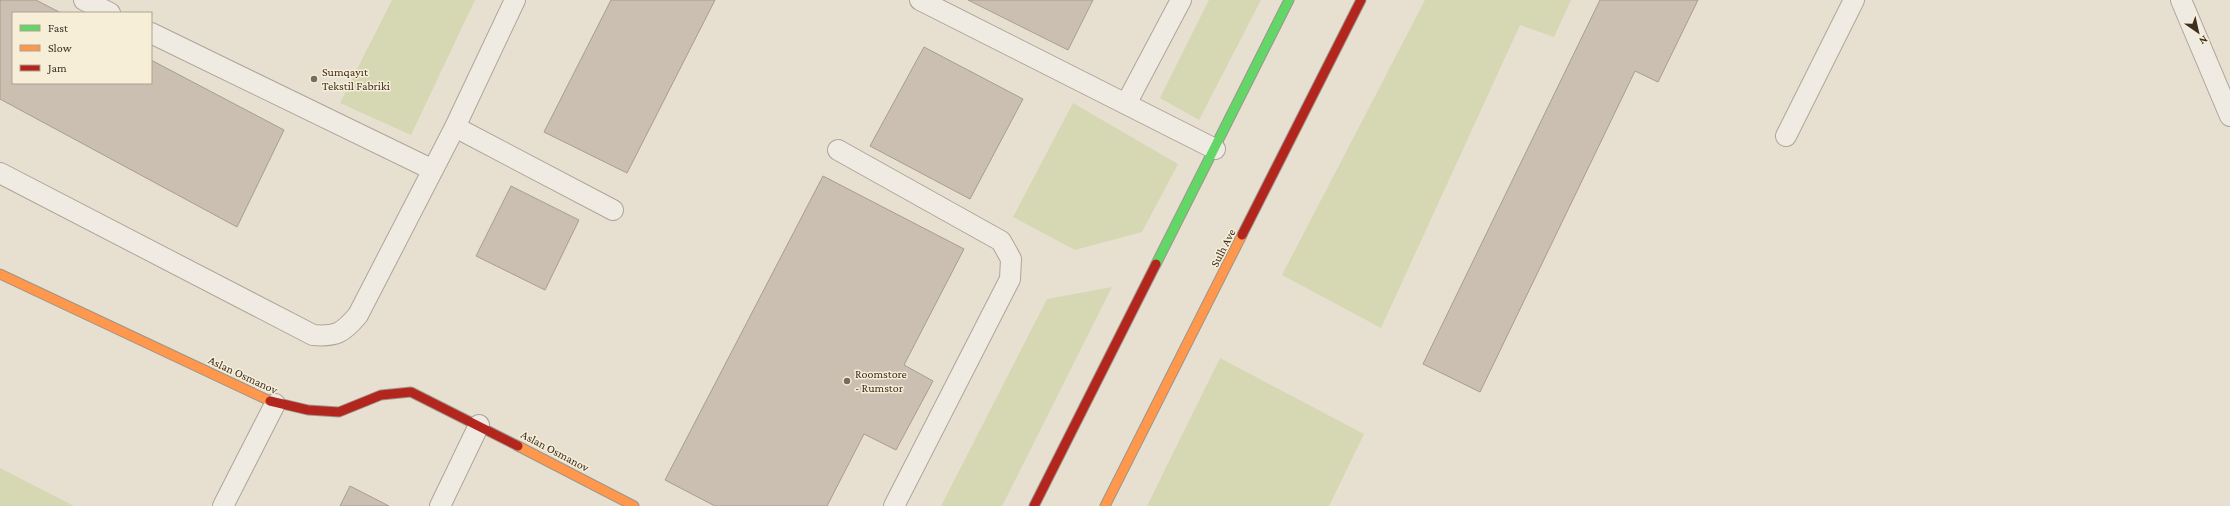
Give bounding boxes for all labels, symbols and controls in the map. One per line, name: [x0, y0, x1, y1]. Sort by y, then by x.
legend: [12, 12, 152, 84]
north arrow: [2178, 12, 2218, 52]
text: Fast: [48, 21, 69, 35]
text: N: [2197, 33, 2210, 48]
text: Slow: [48, 41, 72, 55]
text: Jam: [47, 61, 67, 75]
place label: Sumqayıt Tekstil Fabriki: [322, 65, 390, 93]
marker: Sumqayıt Tekstil Fabriki: [309, 74, 319, 84]
street label: Sulh Ave: [1207, 227, 1239, 269]
street label: Aslan Osmanov: [206, 353, 280, 397]
place label: Roomstore - Rumstor: [855, 367, 907, 395]
marker: Roomstore - Rumstor: [842, 376, 852, 386]
street label: Aslan Osmanov: [519, 427, 592, 475]

